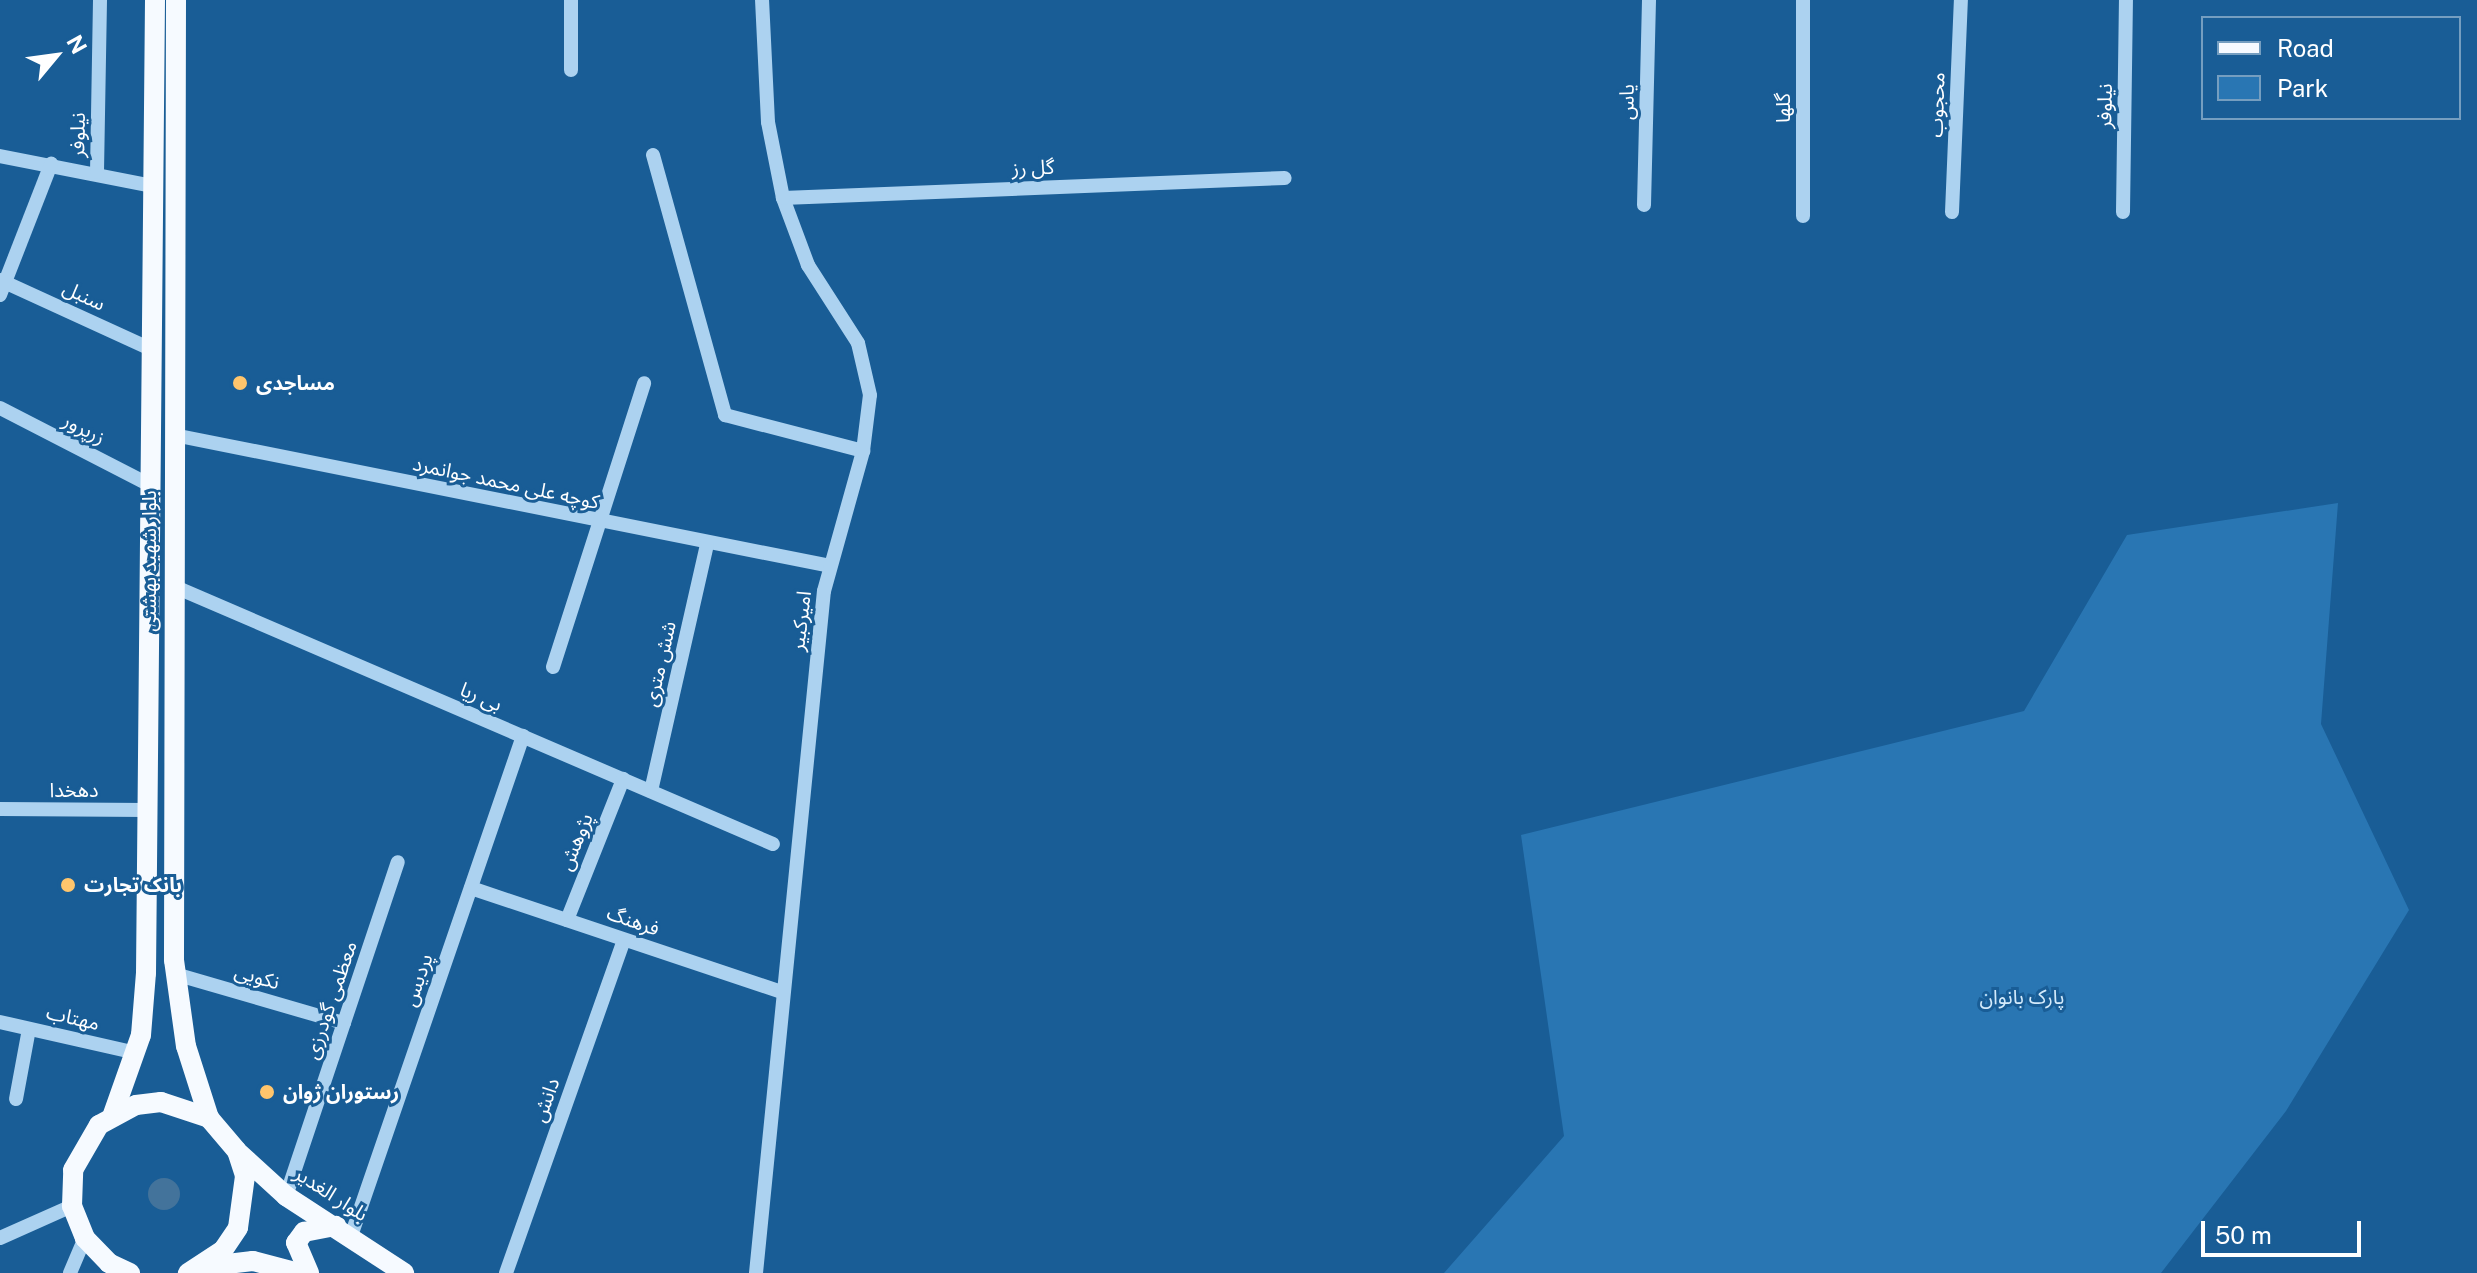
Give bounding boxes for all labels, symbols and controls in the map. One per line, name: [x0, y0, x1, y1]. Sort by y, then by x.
north arrow: [16, 16, 96, 96]
legend: [2201, 16, 2461, 120]
text: N: [61, 31, 93, 58]
text: Road: [2277, 34, 2334, 62]
street label: محجوب: [1924, 72, 1950, 138]
text: Park: [2277, 74, 2328, 102]
street label: نیلوفر: [2093, 83, 2117, 129]
street label: یاس: [1615, 84, 1639, 120]
street label: گلها: [1771, 93, 1795, 123]
street label: نیلوفر: [66, 112, 90, 158]
street label: گل رز: [1011, 155, 1055, 181]
street label: سنبل: [59, 276, 109, 316]
place label: مساجدی: [256, 371, 335, 395]
marker: مساجدی: [231, 374, 249, 392]
street label: زرپرور: [59, 408, 109, 450]
street label: کوچه علی محمد جوانمرد: [411, 452, 601, 514]
street label: بلوار شهید بهشتی: [137, 490, 161, 632]
street label: امیرکبیر: [785, 590, 817, 652]
street label: شش متری: [639, 619, 681, 709]
street label: بی ریا: [456, 677, 506, 717]
street label: دهخدا: [49, 778, 99, 802]
street label: پژوهش: [554, 810, 598, 874]
place label: بانک تجارت: [84, 873, 182, 897]
marker: بانک تجارت: [59, 876, 77, 894]
street label: فرهنگ: [604, 901, 662, 941]
street label: معظمی گودرزی: [300, 938, 362, 1062]
street label: پردیس: [398, 950, 438, 1010]
street label: نکویی: [232, 959, 282, 995]
park label: پارک بانوان: [1979, 985, 2065, 1009]
street label: مهتاب: [44, 1000, 102, 1036]
street label: دانش: [527, 1075, 565, 1125]
place label: رستوران ژوان: [283, 1080, 399, 1104]
marker: رستوران ژوان: [258, 1083, 276, 1101]
street label: بلوار الغدیر: [290, 1161, 372, 1227]
scale bar: [2205, 1205, 2365, 1255]
text: 50 m: [2215, 1221, 2272, 1249]

